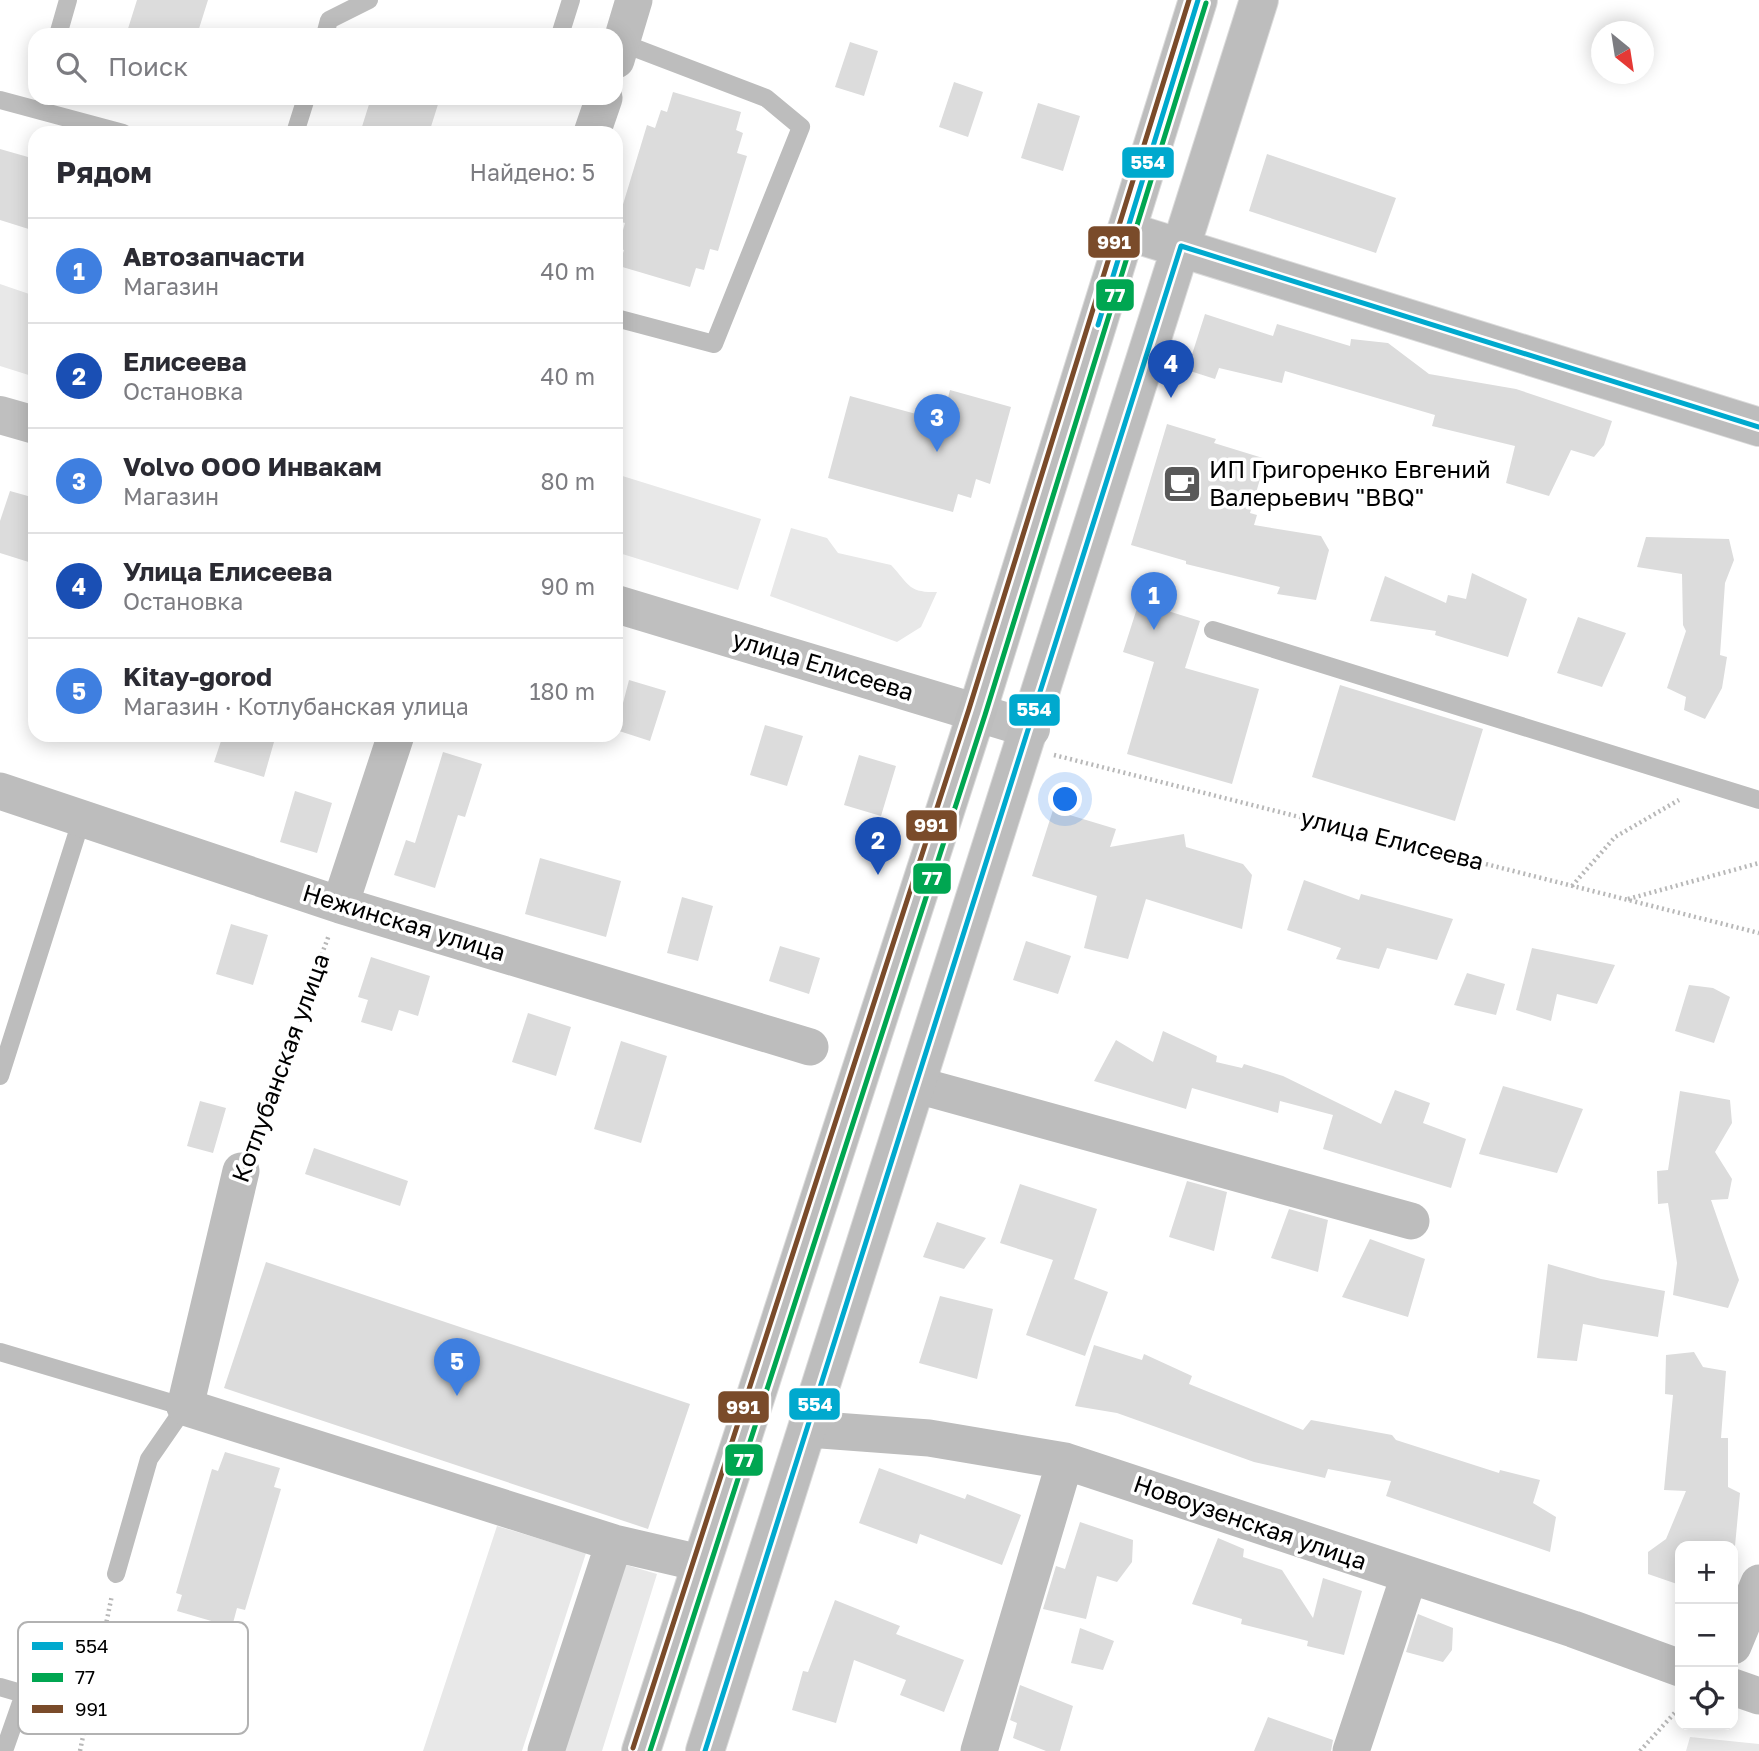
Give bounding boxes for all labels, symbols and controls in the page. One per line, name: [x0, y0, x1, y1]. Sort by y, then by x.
north arrow: [1591, 21, 1654, 84]
search box: [28, 28, 623, 105]
icon: search: [52, 48, 90, 86]
text: Поиск: [108, 51, 188, 82]
line badge: 554: [1121, 146, 1175, 179]
text: 554: [1130, 150, 1166, 173]
text: Рядом: [56, 154, 152, 190]
text: Найдено: 5: [469, 158, 595, 186]
line badge: 991: [1087, 225, 1141, 259]
text: 991: [1097, 230, 1131, 253]
text: Автозапчасти: [123, 241, 305, 272]
text: 1: [73, 257, 85, 285]
text: 40 m: [541, 257, 595, 285]
text: Магазин: [123, 272, 219, 300]
line badge: 77: [1095, 278, 1135, 312]
text: 77: [1105, 283, 1125, 306]
pin: 4: [1148, 340, 1194, 398]
text: Елисеева: [123, 346, 247, 377]
text: 2: [72, 362, 86, 390]
text: 40 m: [541, 362, 595, 390]
text: Остановка: [123, 377, 243, 405]
pin: 3: [914, 394, 960, 452]
text: Volvo ООО Инвакам: [123, 451, 382, 482]
place label: ИП Григоренко Евгений Валерьевич "BBQ": [1209, 454, 1491, 511]
cafe icon: ИП Григоренко Евгений Валерьевич "BBQ": [1161, 463, 1203, 505]
text: 3: [72, 467, 86, 495]
text: 80 m: [541, 467, 595, 495]
text: Магазин: [123, 482, 219, 510]
text: Улица Елисеева: [123, 556, 332, 587]
text: 4: [72, 572, 86, 600]
text: 90 m: [541, 572, 595, 600]
pin: 1: [1131, 572, 1177, 630]
text: Остановка: [123, 587, 243, 615]
street label: улица Елисеева: [729, 623, 918, 706]
text: Kitay-gorod: [123, 661, 272, 692]
text: 5: [72, 677, 86, 705]
text: 180 m: [529, 677, 595, 705]
text: Магазин · Котлубанская улица: [123, 692, 469, 720]
line badge: 554: [1008, 693, 1061, 727]
text: 554: [1016, 697, 1052, 720]
your location: [1048, 782, 1082, 816]
street label: улица Елисеева: [1298, 802, 1487, 875]
line badge: 991: [905, 809, 958, 842]
text: 991: [914, 813, 948, 836]
pin: 2: [855, 817, 901, 875]
line badge: 77: [912, 862, 952, 895]
text: 77: [922, 866, 942, 889]
street label: Нежинская улица: [300, 877, 509, 966]
street label: Котлубанская улица: [225, 949, 335, 1186]
pin: 5: [434, 1338, 480, 1396]
line badge: 554: [788, 1387, 841, 1421]
line badge: 991: [717, 1390, 770, 1424]
text: 554: [797, 1392, 833, 1415]
text: 991: [726, 1395, 760, 1418]
line badge: 77: [724, 1443, 764, 1477]
text: 77: [734, 1448, 754, 1471]
street label: Новоузенская улица: [1130, 1468, 1371, 1575]
map controls: [1675, 1541, 1738, 1730]
button: +: [1675, 1541, 1738, 1604]
button: −: [1675, 1604, 1738, 1667]
legend: [18, 1622, 248, 1734]
text: 554: [75, 1634, 109, 1657]
text: 77: [75, 1665, 95, 1688]
button: locate: [1675, 1667, 1738, 1730]
text: 991: [75, 1697, 107, 1720]

